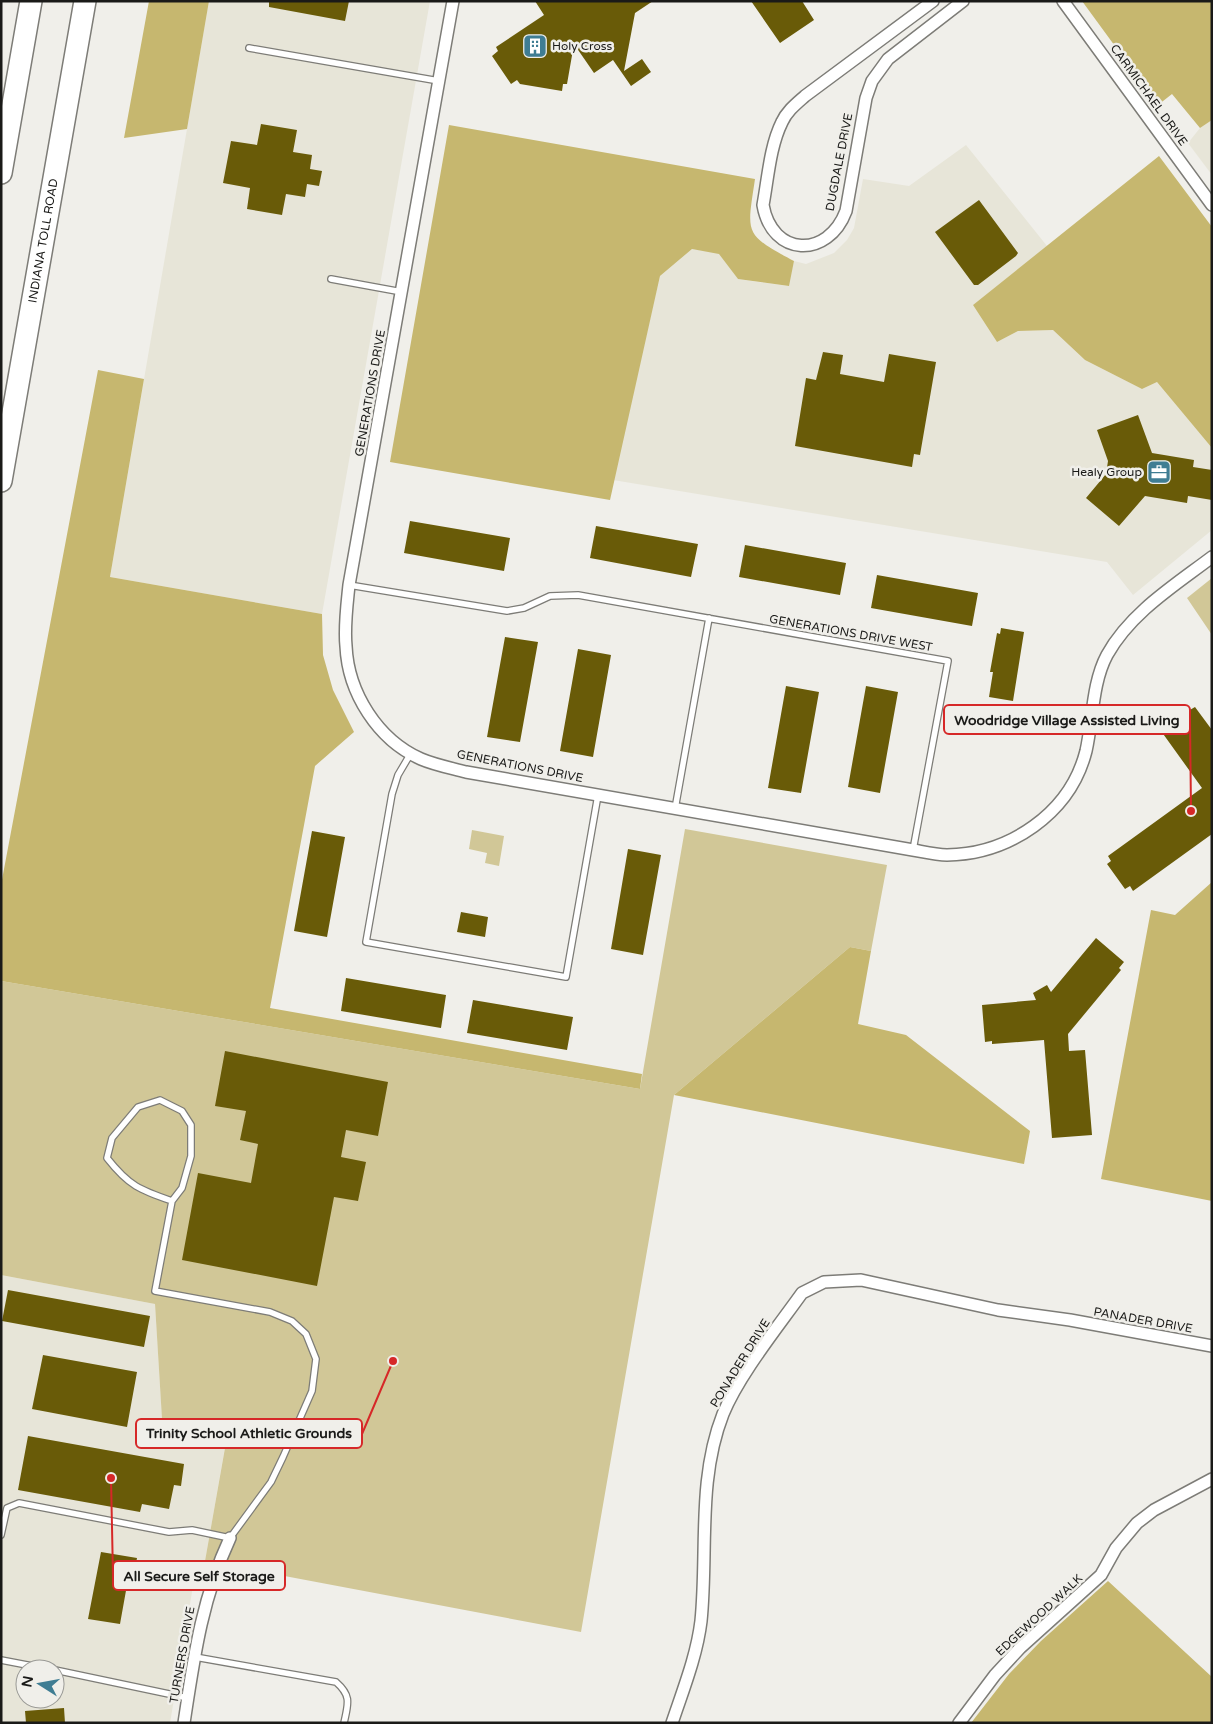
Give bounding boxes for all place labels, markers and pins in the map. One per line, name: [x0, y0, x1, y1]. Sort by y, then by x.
building icon: Holy Cross: [522, 33, 548, 59]
place label: Holy Cross: [552, 39, 612, 53]
office icon: Healy Group: [1146, 459, 1172, 485]
place label: Healy Group: [1071, 465, 1142, 479]
callout: Woodridge Village Assisted Living: [944, 705, 1190, 734]
callout: Trinity School Athletic Grounds: [136, 1419, 362, 1448]
callout: All Secure Self Storage: [113, 1561, 285, 1590]

